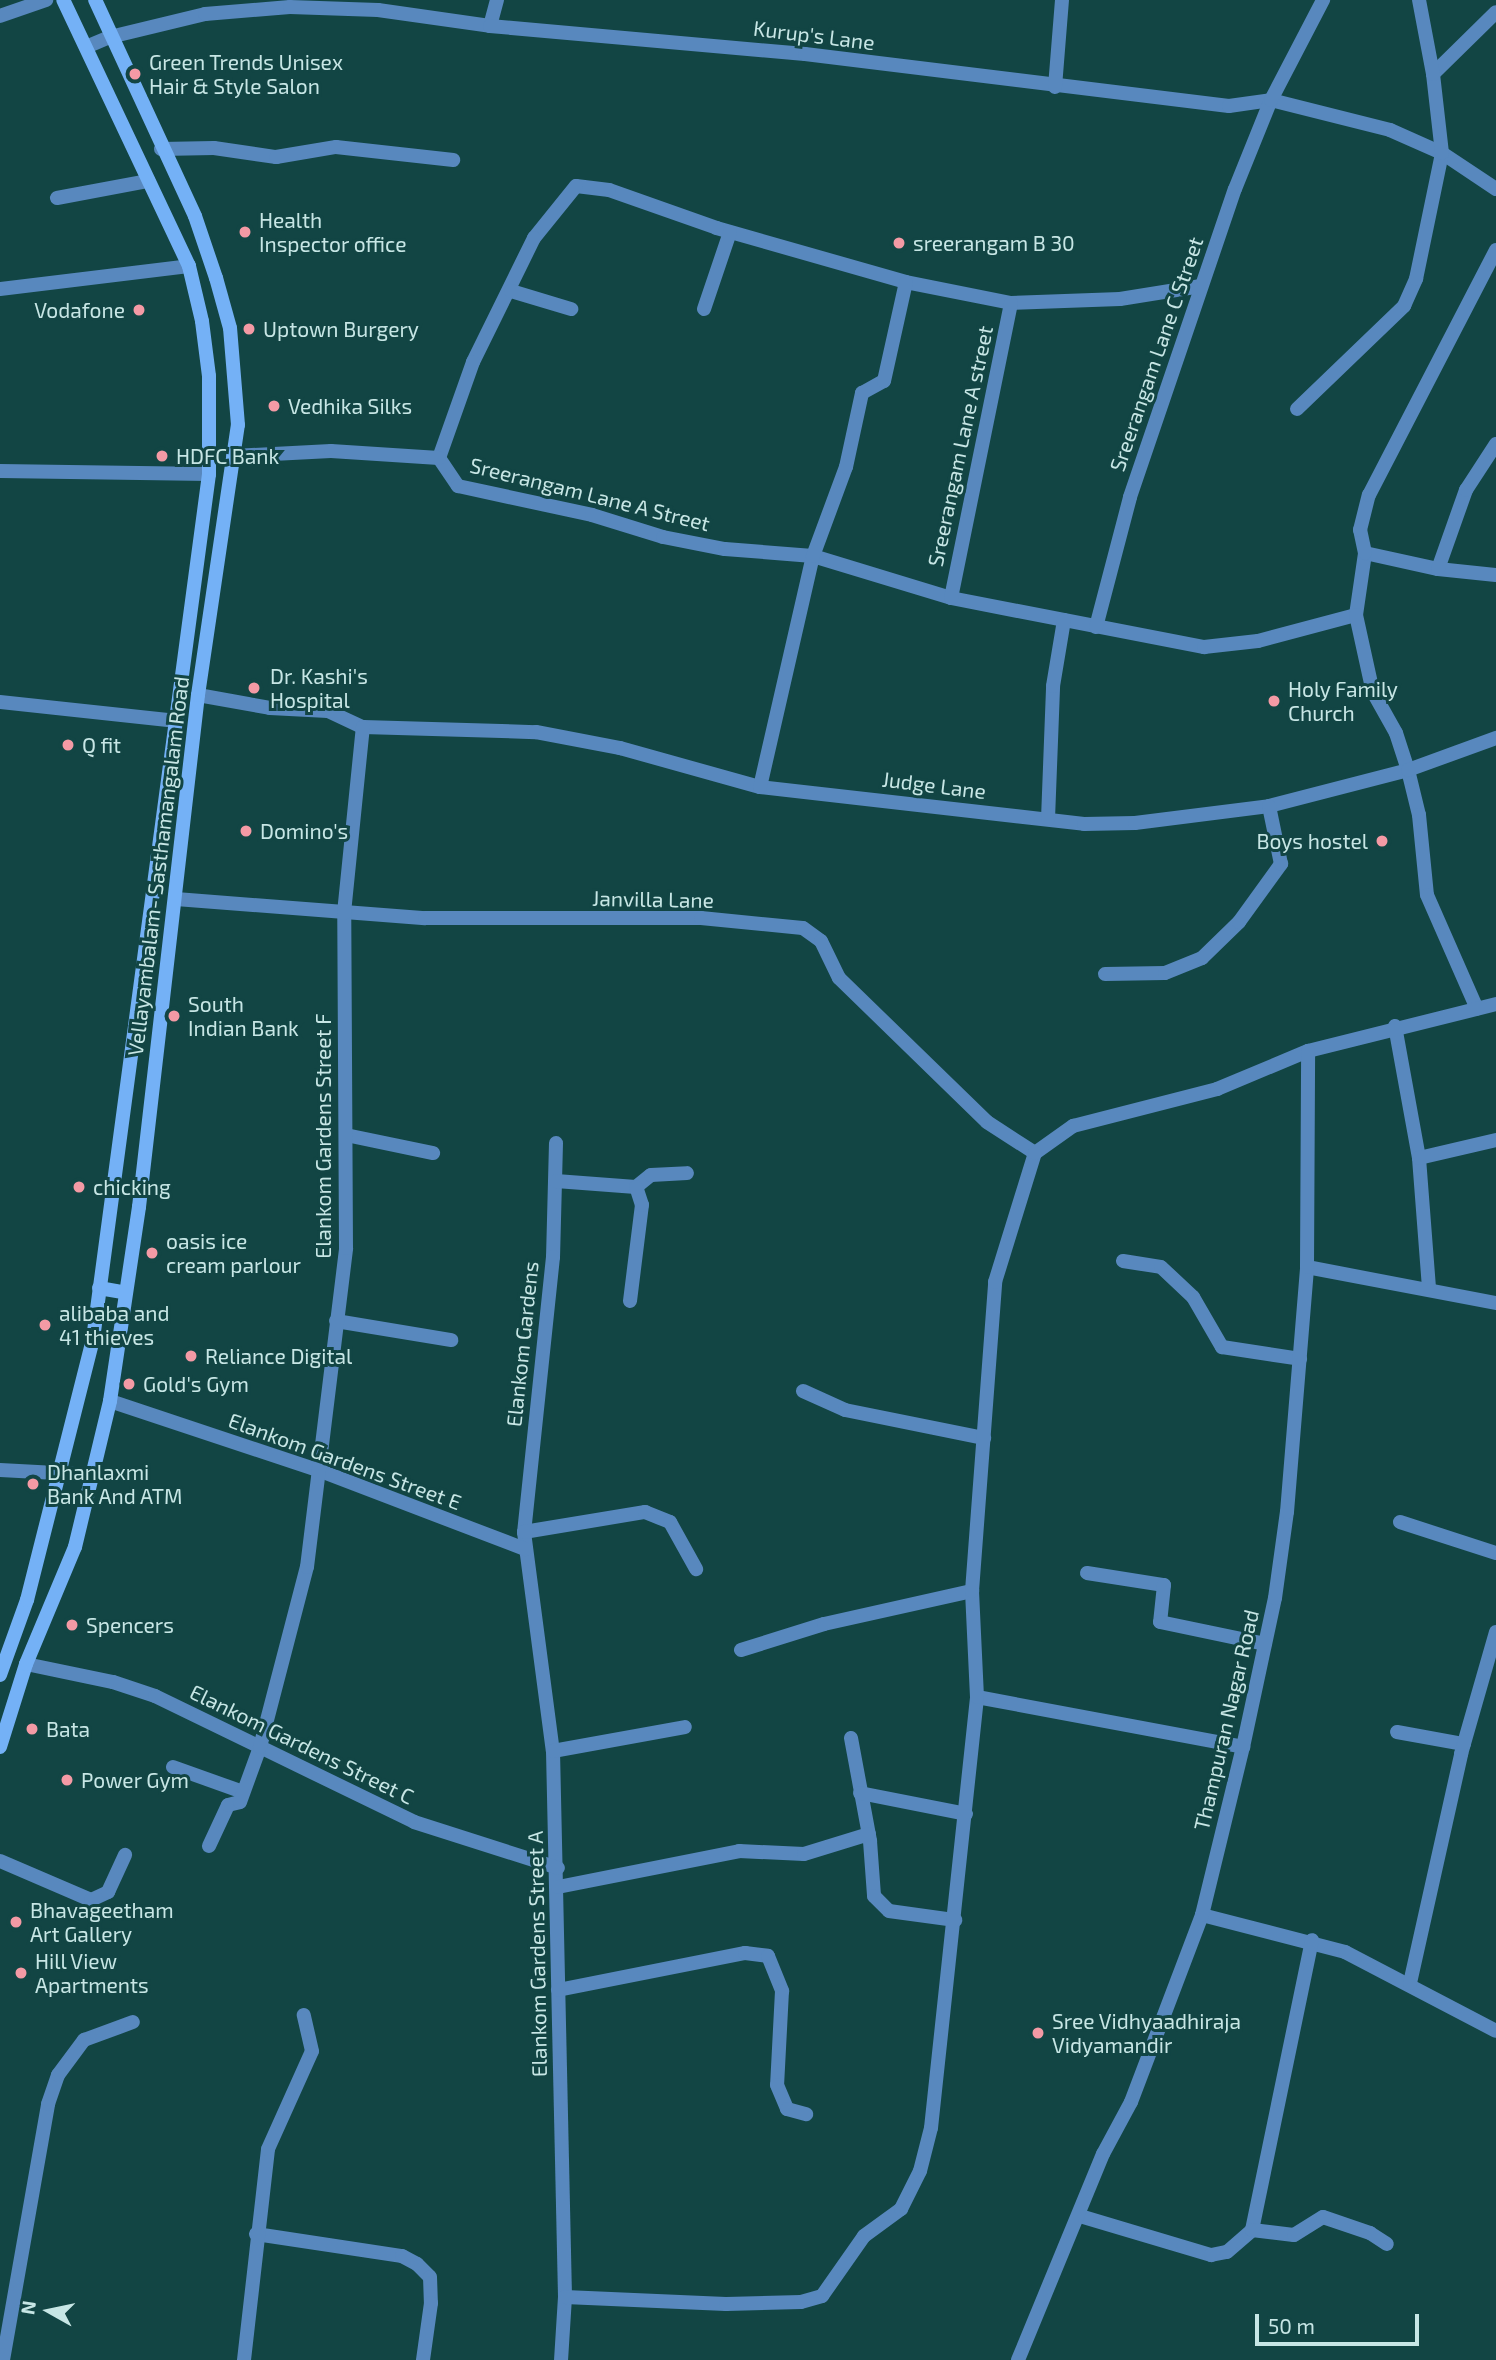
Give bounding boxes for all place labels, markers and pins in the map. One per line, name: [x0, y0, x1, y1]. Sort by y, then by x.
place label: Green Trends Unisex Hair & Style Salon: [149, 49, 343, 99]
marker: Green Trends Unisex Hair & Style Salon: [127, 66, 143, 82]
place label: Health Inspector office: [259, 207, 407, 257]
marker: Health Inspector office: [237, 224, 253, 240]
place label: sreerangam B 30: [913, 230, 1075, 256]
marker: sreerangam B 30: [891, 235, 907, 251]
place label: Vodafone: [34, 297, 125, 323]
marker: Vodafone: [131, 302, 147, 318]
place label: Uptown Burgery: [263, 316, 419, 342]
marker: Uptown Burgery: [241, 321, 257, 337]
place label: Vedhika Silks: [288, 393, 412, 419]
marker: Vedhika Silks: [266, 398, 282, 414]
place label: HDFC Bank: [176, 443, 279, 469]
marker: HDFC Bank: [154, 448, 170, 464]
place label: Dr. Kashi's Hospital: [270, 663, 368, 713]
place label: Holy Family Church: [1288, 676, 1398, 726]
marker: Dr. Kashi's Hospital: [244, 678, 264, 698]
marker: Holy Family Church: [1266, 693, 1282, 709]
place label: Q fit: [82, 732, 121, 758]
marker: Q fit: [60, 737, 76, 753]
place label: Domino's: [260, 818, 348, 844]
marker: Domino's: [238, 823, 254, 839]
place label: Boys hostel: [1256, 828, 1368, 854]
marker: Boys hostel: [1374, 833, 1390, 849]
place label: South Indian Bank: [188, 991, 299, 1041]
marker: South Indian Bank: [166, 1008, 182, 1024]
place label: chicking: [93, 1174, 171, 1200]
marker: chicking: [71, 1179, 87, 1195]
place label: oasis ice cream parlour: [166, 1228, 301, 1278]
marker: oasis ice cream parlour: [144, 1245, 160, 1261]
place label: alibaba and 41 thieves: [59, 1300, 169, 1350]
marker: alibaba and 41 thieves: [37, 1317, 53, 1333]
place label: Reliance Digital: [205, 1343, 352, 1369]
marker: Reliance Digital: [183, 1348, 199, 1364]
place label: Gold's Gym: [143, 1371, 249, 1397]
marker: Gold's Gym: [121, 1376, 137, 1392]
place label: Dhanlaxmi Bank And ATM: [47, 1459, 184, 1509]
marker: Dhanlaxmi Bank And ATM: [25, 1476, 41, 1492]
place label: Spencers: [86, 1612, 174, 1638]
marker: Spencers: [64, 1617, 80, 1633]
place label: Bata: [46, 1716, 90, 1742]
marker: Bata: [24, 1721, 40, 1737]
place label: Power Gym: [81, 1767, 189, 1793]
marker: Power Gym: [59, 1772, 75, 1788]
place label: Bhavageetham Art Gallery: [30, 1897, 174, 1947]
marker: Bhavageetham Art Gallery: [8, 1914, 24, 1930]
place label: Hill View Apartments: [35, 1948, 149, 1998]
marker: Hill View Apartments: [13, 1965, 29, 1981]
place label: Sree Vidhyaadhiraja Vidyamandir: [1052, 2008, 1242, 2058]
marker: Sree Vidhyaadhiraja Vidyamandir: [1030, 2025, 1046, 2041]

